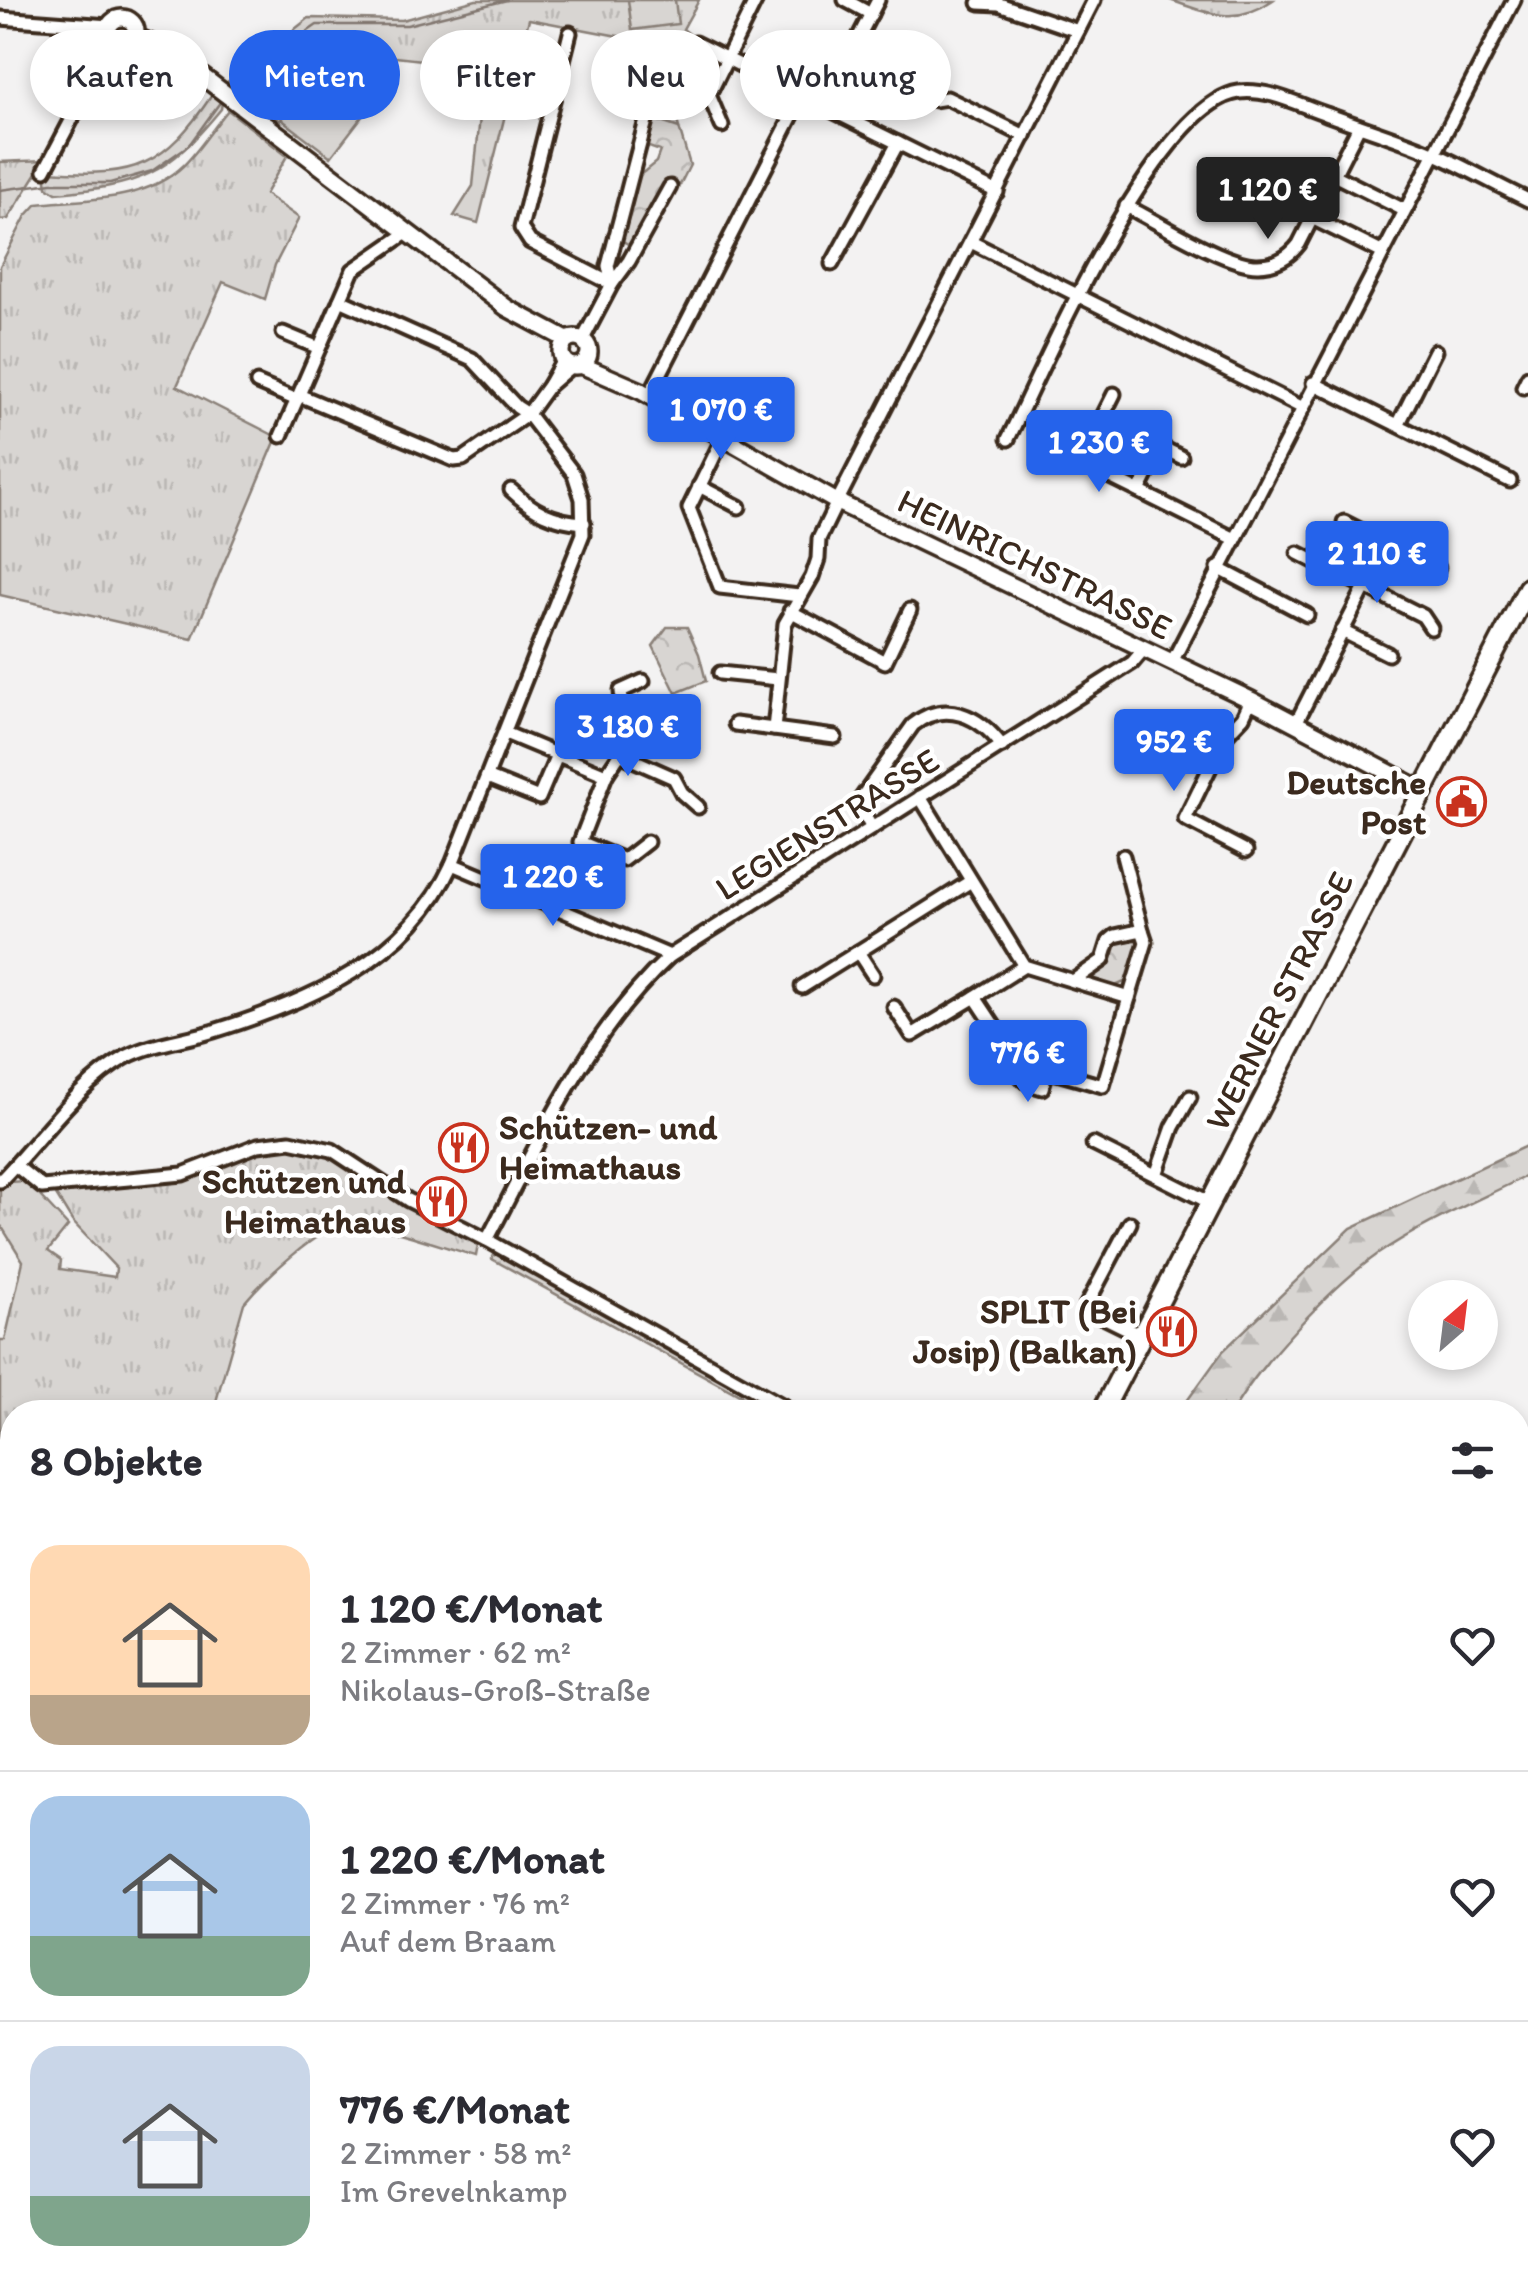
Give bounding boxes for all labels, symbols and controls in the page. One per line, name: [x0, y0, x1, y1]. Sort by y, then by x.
chip: Kaufen: [30, 30, 209, 120]
chip: Mieten: [229, 30, 400, 120]
chip: Filter: [420, 30, 571, 120]
chip: Neu: [591, 30, 720, 120]
chip: Wohnung: [740, 30, 951, 120]
pin: 1 120 €: [1176, 157, 1360, 242]
text: 1 120 €: [1219, 170, 1317, 208]
pin: 1 070 €: [629, 377, 813, 462]
text: 1 070 €: [670, 390, 772, 428]
pin: 1 230 €: [1007, 410, 1191, 495]
text: 1 230 €: [1048, 423, 1150, 461]
street label: HEINRICHSTRASSE: [891, 479, 1179, 649]
pin: 2 110 €: [1285, 521, 1469, 606]
text: 2 110 €: [1328, 534, 1426, 572]
pin: 3 180 €: [536, 694, 720, 779]
text: 3 180 €: [577, 707, 679, 745]
pin: 952 €: [1104, 709, 1244, 794]
text: 952 €: [1136, 722, 1212, 760]
street label: LEGIENSTRASSE: [708, 739, 946, 909]
place label: Deutsche Post: [1286, 761, 1426, 843]
public building icon: Deutsche Post: [1435, 776, 1487, 828]
pin: 1 220 €: [461, 844, 645, 929]
text: 1 220 €: [503, 857, 603, 895]
street label: WERNER STRASSE: [1196, 865, 1362, 1137]
pin: 776 €: [958, 1020, 1098, 1105]
text: 776 €: [991, 1033, 1065, 1071]
place label: Schützen- und Heimathaus: [499, 1106, 718, 1188]
restaurant icon: Schützen- und Heimathaus: [438, 1121, 490, 1173]
place label: Schützen und Heimathaus: [202, 1160, 407, 1242]
restaurant icon: Schützen und Heimathaus: [415, 1175, 467, 1227]
north arrow: [1408, 1280, 1498, 1370]
map controls: [1408, 1280, 1498, 1370]
place label: SPLIT (Bei Josip) (Balkan): [912, 1290, 1137, 1372]
restaurant icon: SPLIT (Bei Josip) (Balkan): [1146, 1305, 1198, 1357]
icon: filters: [1445, 1433, 1500, 1488]
text: 8 Objekte: [30, 1435, 203, 1486]
text: 1 120 €/Monat: [340, 1582, 602, 1633]
icon: home: [110, 1585, 230, 1705]
icon: heart: [1445, 1618, 1500, 1673]
text: 2 Zimmer · 62 m²: [340, 1633, 571, 1671]
text: Nikolaus-Groß-Straße: [340, 1671, 651, 1709]
text: 1 220 €/Monat: [340, 1833, 605, 1884]
icon: home: [110, 1836, 230, 1956]
icon: heart: [1445, 1869, 1500, 1924]
text: 2 Zimmer · 76 m²: [340, 1884, 570, 1922]
text: Auf dem Braam: [340, 1922, 556, 1960]
text: 776 €/Monat: [340, 2083, 570, 2134]
icon: home: [110, 2086, 230, 2206]
icon: heart: [1445, 2119, 1500, 2174]
text: 2 Zimmer · 58 m²: [340, 2134, 572, 2172]
text: Im Grevelnkamp: [340, 2172, 567, 2210]

